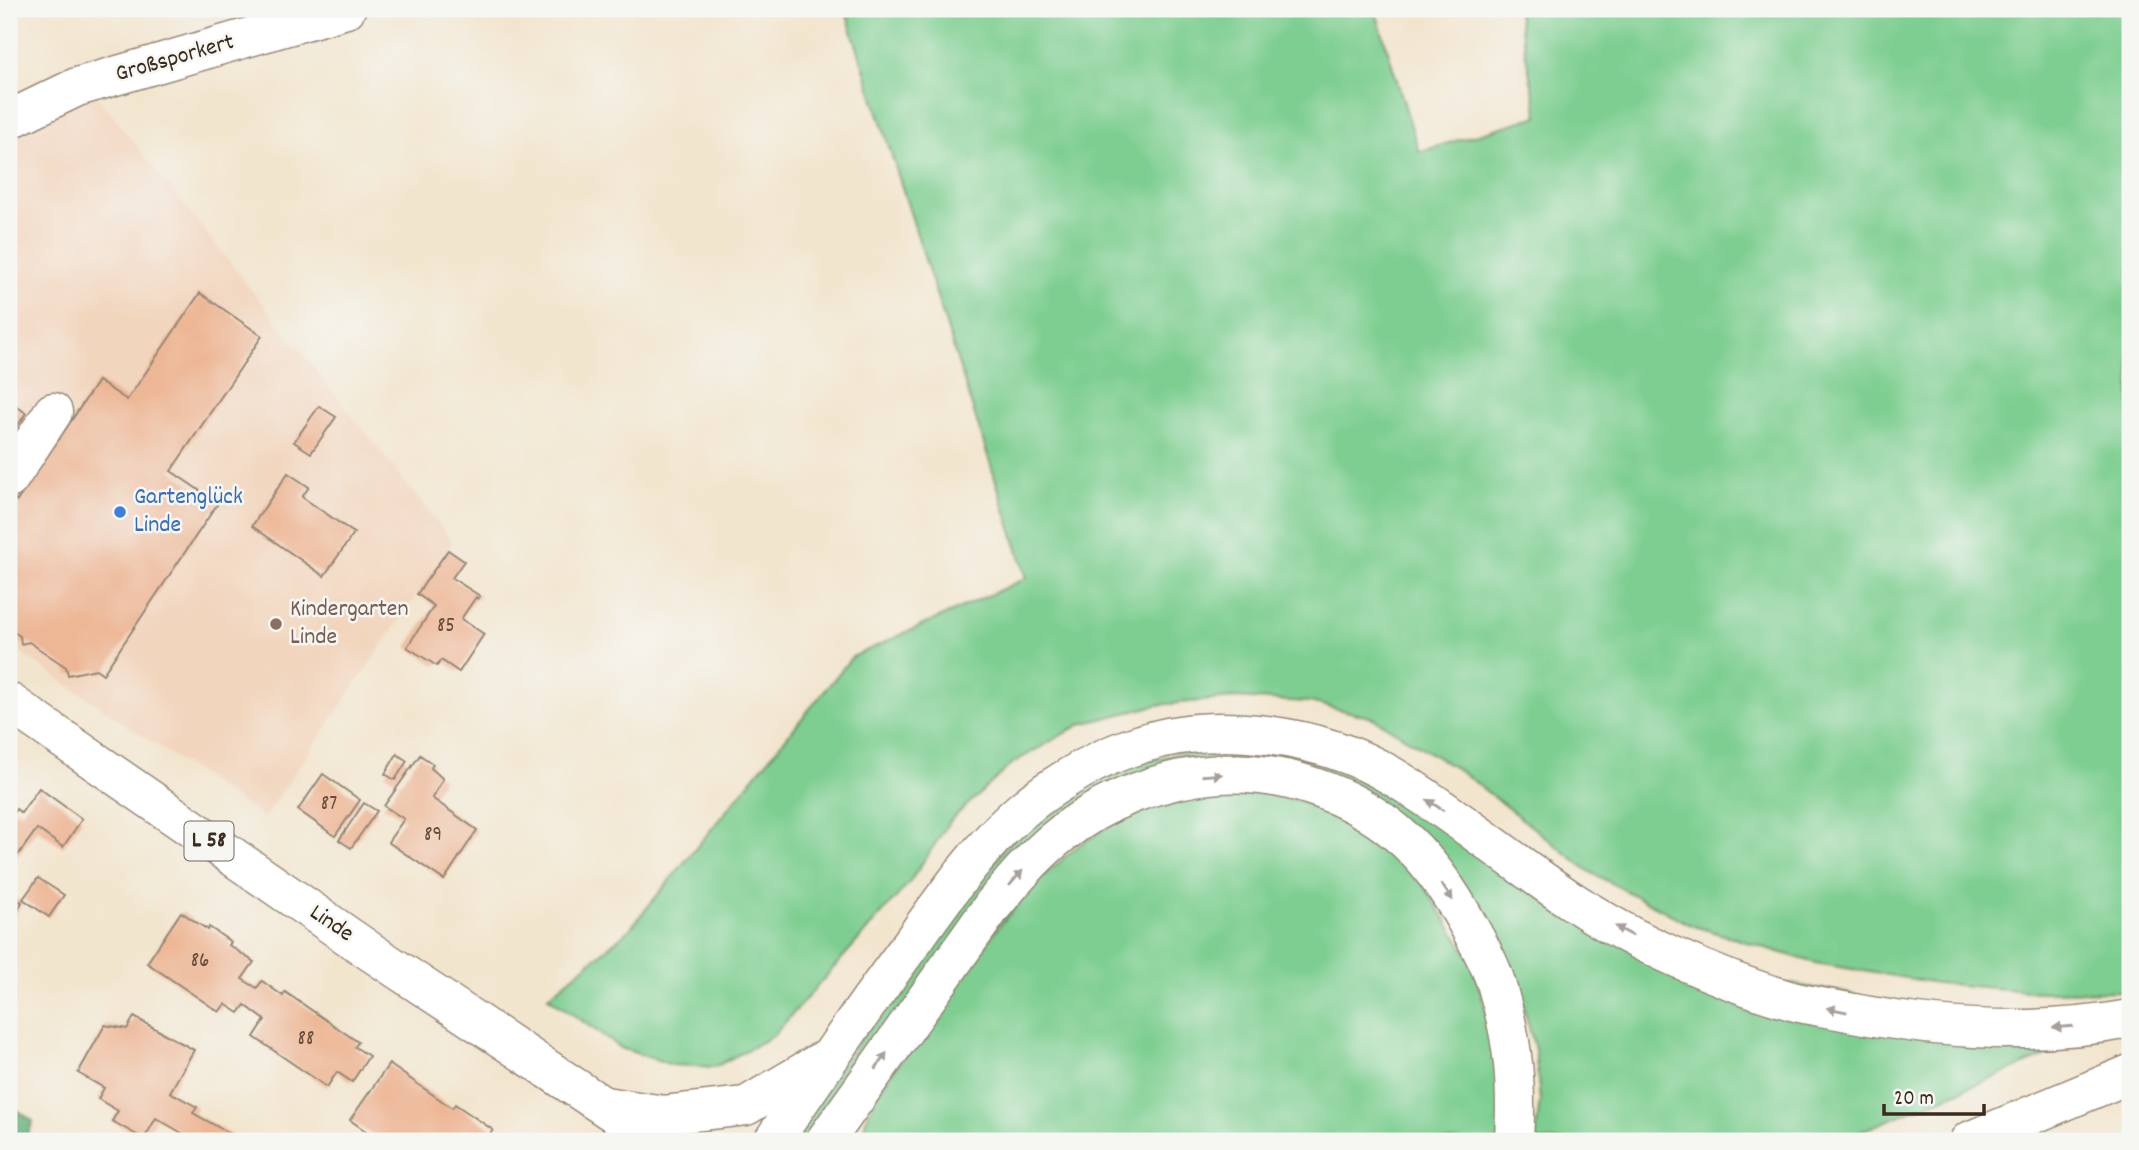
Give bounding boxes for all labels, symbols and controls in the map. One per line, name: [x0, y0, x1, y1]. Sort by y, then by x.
street label: Großsporkert: [112, 26, 238, 92]
place label: Gartenglück Linde: [134, 481, 243, 543]
marker: Gartenglück Linde: [112, 504, 128, 520]
place label: Kindergarten Linde: [290, 593, 408, 655]
house number: 85: [437, 612, 455, 642]
marker: Kindergarten Linde: [268, 616, 284, 632]
one-way arrow: [1201, 769, 1223, 780]
house number: 87: [321, 790, 337, 820]
one-way arrow: [1426, 798, 1444, 812]
road number: L 58: [184, 821, 234, 860]
house number: 89: [424, 821, 442, 851]
one-way arrow: [1008, 869, 1024, 887]
one-way arrow: [1440, 883, 1454, 901]
street label: Linde: [302, 897, 360, 951]
one-way arrow: [1614, 926, 1634, 937]
house number: 86: [191, 947, 209, 977]
one-way arrow: [1825, 1004, 1847, 1015]
one-way arrow: [2051, 1022, 2073, 1033]
house number: 88: [298, 1025, 314, 1055]
one-way arrow: [874, 1052, 888, 1070]
scale bar: [1884, 1073, 1983, 1117]
text: 20 m: [1894, 1085, 1934, 1115]

